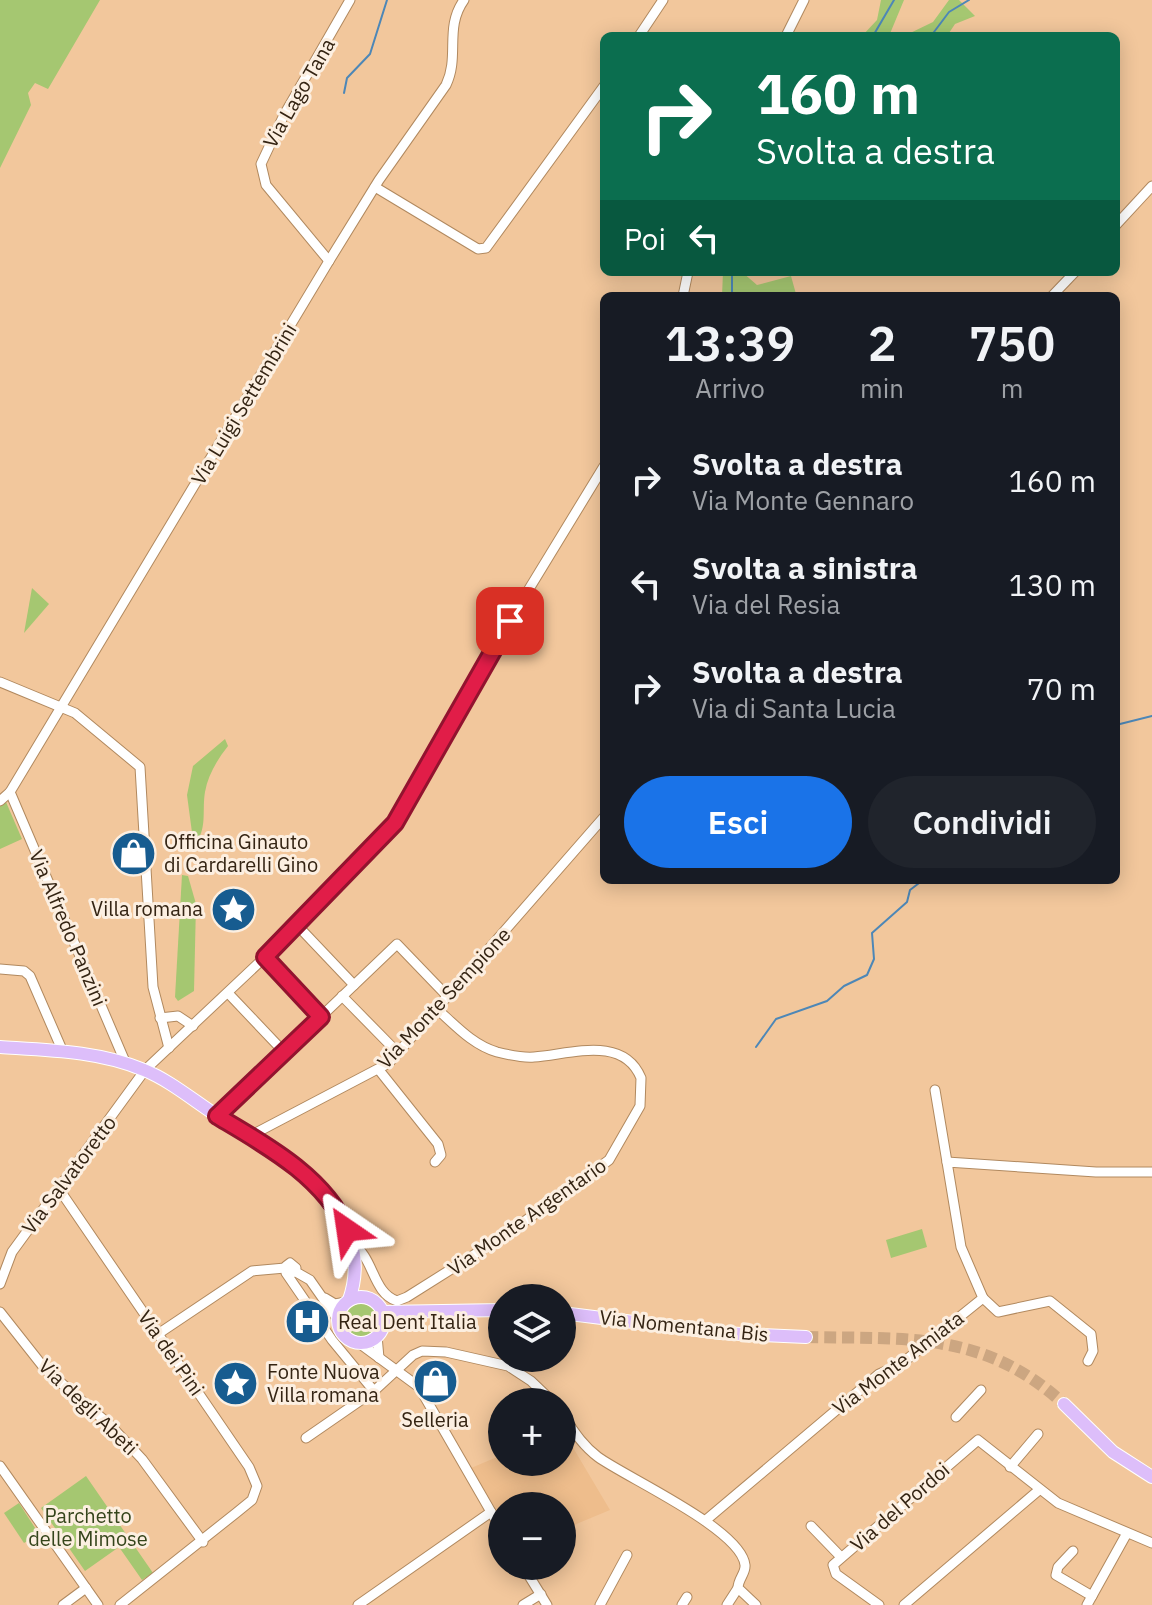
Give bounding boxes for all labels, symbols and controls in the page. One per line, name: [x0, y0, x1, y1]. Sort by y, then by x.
street label: Via Lago Tana: [256, 33, 341, 152]
text: 160 m: [756, 57, 920, 129]
icon: right: [624, 64, 728, 168]
text: Svolta a destra: [756, 127, 995, 174]
icon: left: [682, 216, 726, 260]
text: Poi: [624, 219, 666, 258]
text: 13:39: [665, 312, 795, 374]
text: 2: [868, 312, 896, 374]
text: 750: [969, 312, 1055, 374]
street label: Via Luigi Settembrini: [185, 318, 303, 490]
text: Arrivo: [695, 371, 765, 405]
text: min: [860, 371, 904, 405]
text: m: [1001, 371, 1023, 405]
text: Svolta a destra: [692, 444, 903, 483]
icon: right: [624, 458, 668, 502]
text: 160 m: [1009, 461, 1096, 500]
text: Via Monte Gennaro: [692, 483, 914, 517]
text: Svolta a sinistra: [692, 548, 918, 587]
icon: left: [624, 562, 668, 606]
text: 130 m: [1009, 565, 1096, 604]
pin: [476, 587, 544, 655]
text: Via del Resia: [692, 587, 841, 621]
icon: arrive: [488, 599, 532, 643]
text: Svolta a destra: [692, 652, 903, 691]
icon: right: [624, 666, 668, 710]
text: 70 m: [1027, 669, 1096, 708]
text: Via di Santa Lucia: [692, 691, 896, 725]
button: Esci: [624, 776, 852, 868]
button: Condividi: [868, 776, 1096, 868]
place label: Officina Ginauto di Cardarelli Gino: [164, 828, 318, 878]
shop icon: Officina Ginauto di Cardarelli Gino: [109, 830, 157, 878]
street label: Via Alfredo Panzini: [23, 845, 114, 1010]
place icon: Villa romana: [210, 885, 258, 933]
place label: Villa romana: [91, 895, 203, 922]
street label: Via Monte Sempione: [371, 921, 516, 1074]
street label: Via Salvatoretto: [15, 1110, 122, 1239]
street label: Via Monte Argentario: [442, 1152, 611, 1281]
position arrow: [305, 1188, 389, 1272]
map controls: [488, 1284, 576, 1580]
button: layers: [488, 1284, 576, 1372]
hospital icon: Real Dent Italia: [283, 1298, 331, 1346]
street label: Via Nomentana Bis: [598, 1303, 770, 1348]
street label: Via Monte Amiata: [827, 1304, 969, 1421]
street label: Via dei Pini: [132, 1305, 211, 1401]
place label: Real Dent Italia: [338, 1308, 477, 1335]
street label: Via degli Abeti: [33, 1352, 144, 1461]
shop icon: Selleria: [411, 1357, 459, 1405]
place label: Fonte Nuova Villa romana: [267, 1358, 380, 1408]
place icon: Fonte Nuova Villa romana: [212, 1360, 260, 1408]
button: +: [488, 1388, 576, 1476]
place label: Selleria: [401, 1406, 469, 1433]
street label: Via del Pordoi: [844, 1456, 955, 1557]
button: −: [488, 1492, 576, 1580]
park label: Parchetto delle Mimose: [28, 1502, 148, 1552]

